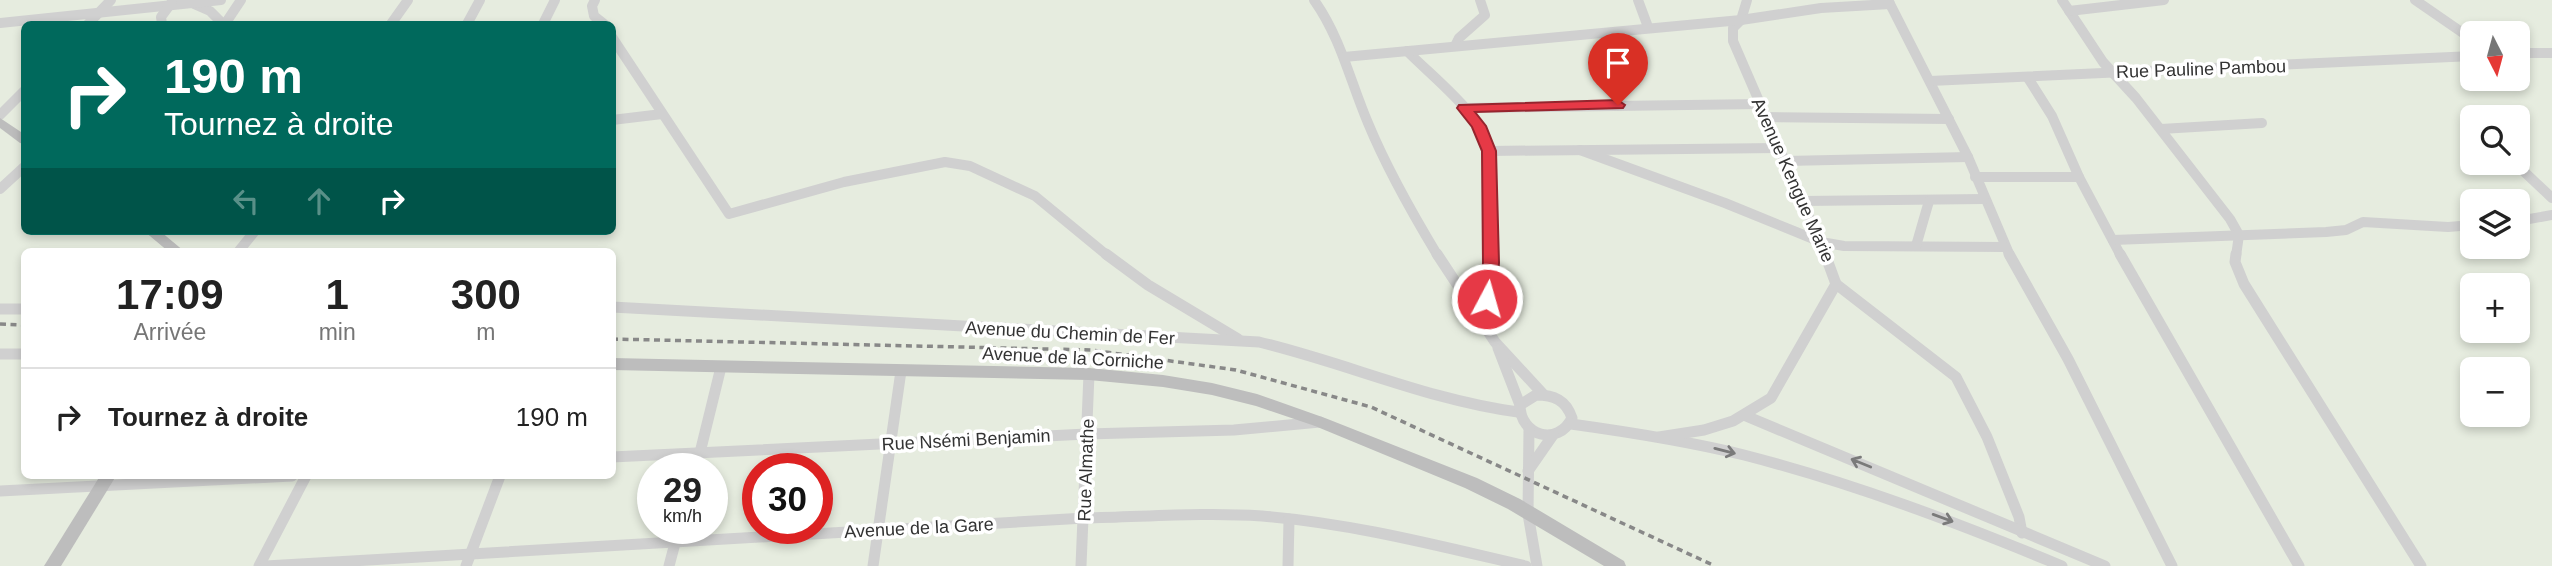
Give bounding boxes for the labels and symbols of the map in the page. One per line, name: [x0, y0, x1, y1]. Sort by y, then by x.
north arrow: [2460, 21, 2530, 91]
pin: [1588, 33, 1648, 105]
street label: Rue Pauline Pambou: [2116, 56, 2286, 82]
street label: Avenue Kengue Marie: [1748, 95, 1838, 265]
position arrow: [1450, 262, 1524, 336]
street label: Avenue du Chemin de Fer: [965, 318, 1175, 348]
street label: Avenue de la Corniche: [982, 343, 1164, 373]
street label: Rue Almathe: [1074, 418, 1098, 522]
street label: Rue Nsémi Benjamin: [881, 426, 1051, 454]
one-way arrow: [1714, 445, 1736, 458]
speed limit sign: 30: [742, 453, 833, 544]
one-way arrow: [1851, 456, 1873, 469]
one-way arrow: [1931, 513, 1953, 525]
street label: Avenue de la Gare: [844, 514, 994, 542]

